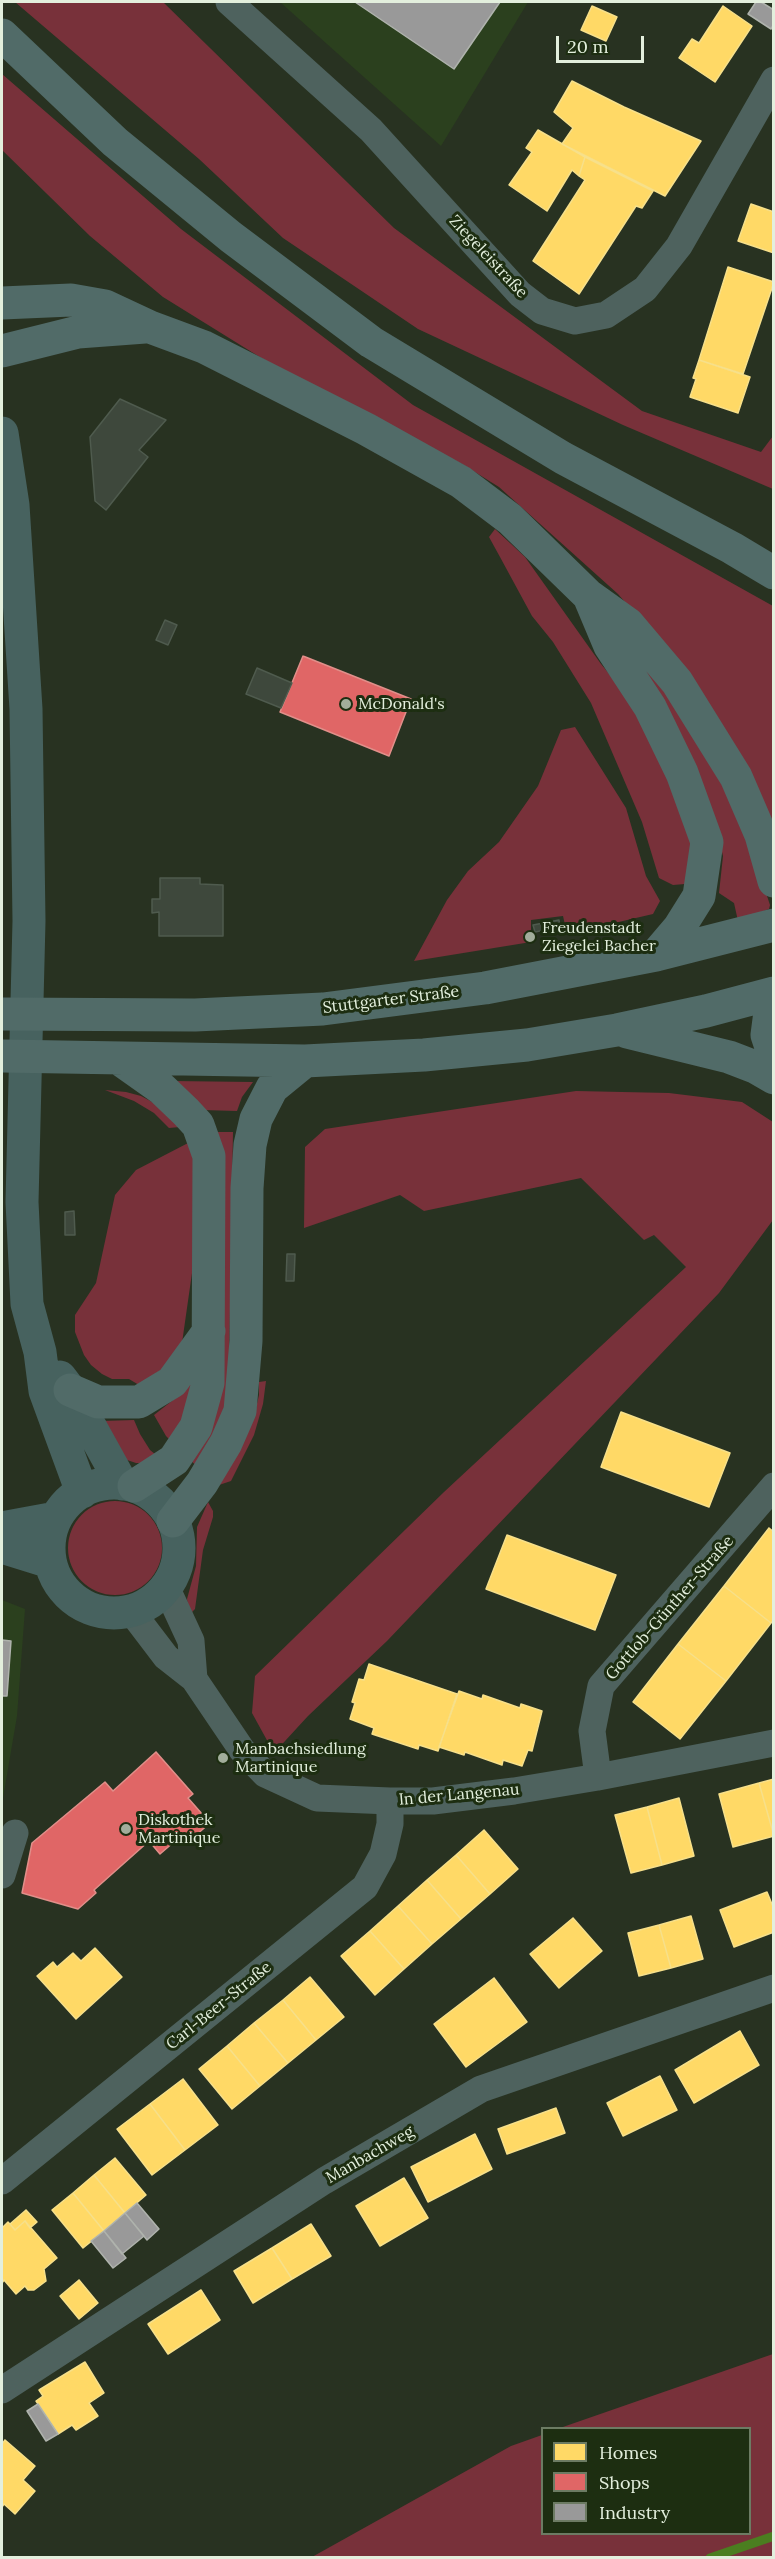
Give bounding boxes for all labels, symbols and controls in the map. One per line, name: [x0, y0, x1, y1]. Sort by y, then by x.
scale bar: [559, 24, 648, 62]
text: 20 m: [567, 35, 609, 58]
street label: Ziegeleistraße: [445, 212, 531, 302]
place label: McDonald's: [358, 694, 445, 714]
marker: McDonald's: [339, 697, 353, 711]
place label: Freudenstadt Ziegelei Bacher: [542, 918, 656, 956]
marker: Freudenstadt Ziegelei Bacher: [523, 930, 537, 944]
street label: Stuttgarter Straße: [322, 982, 460, 1018]
street label: Gottlob-Günther-Straße: [602, 1532, 738, 1684]
place label: Manbachsiedlung Martinique: [235, 1739, 366, 1777]
marker: Manbachsiedlung Martinique: [216, 1751, 230, 1765]
street label: In der Langenau: [398, 1780, 520, 1810]
place label: Diskothek Martinique: [138, 1810, 220, 1848]
marker: Diskothek Martinique: [119, 1822, 133, 1836]
street label: Carl-Beer-Straße: [163, 1958, 275, 2054]
street label: Manbachweg: [323, 2122, 417, 2188]
legend: [541, 2427, 751, 2535]
text: Homes: [599, 2441, 657, 2464]
text: Shops: [599, 2471, 650, 2494]
text: Industry: [599, 2501, 670, 2524]

